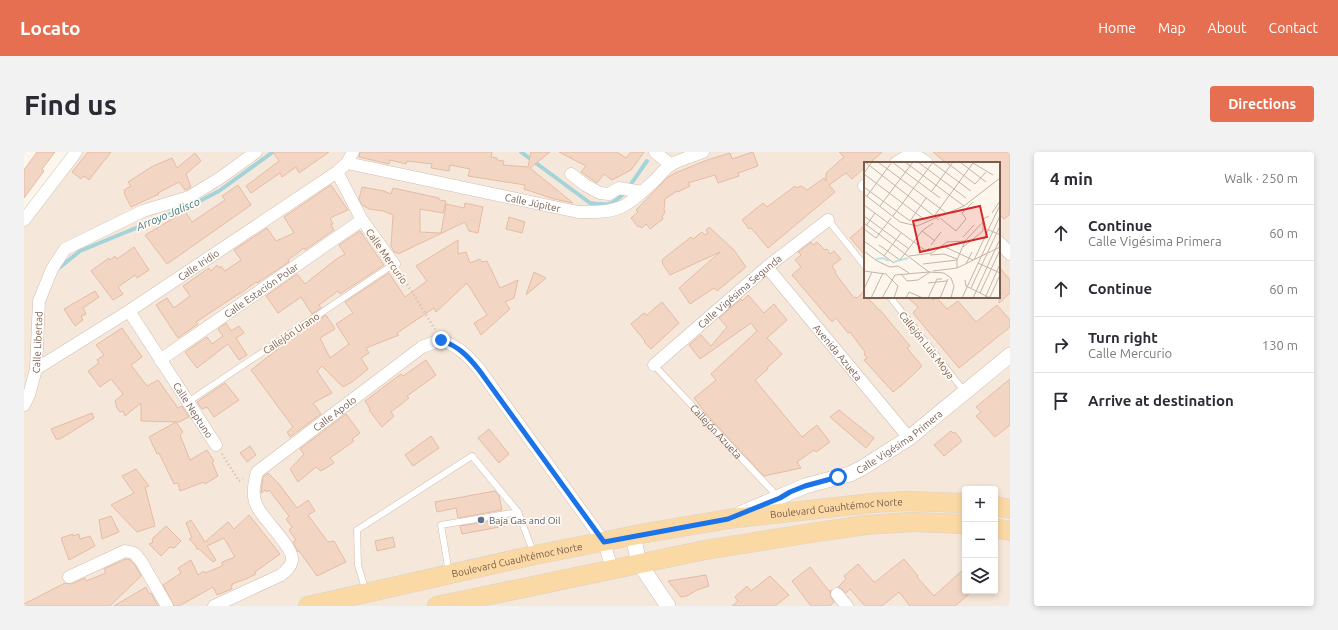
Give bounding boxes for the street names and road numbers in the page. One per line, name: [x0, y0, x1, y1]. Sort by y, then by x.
street label: Calle Júpiter: [504, 192, 562, 214]
street label: Calle Mercurio: [364, 227, 410, 286]
street label: Calle Iridio: [176, 247, 221, 283]
street label: Calle Vigésima Segunda: [696, 253, 784, 330]
street label: Calle Estación Polar: [222, 261, 301, 320]
street label: Callejón Luis Moya: [897, 309, 956, 381]
street label: Callejón Urano: [261, 310, 322, 356]
street label: Calle Libertad: [30, 311, 45, 375]
street label: Avenida Azueta: [811, 322, 864, 383]
street label: Calle Neptuno: [171, 380, 215, 440]
street label: Calle Apolo: [311, 394, 359, 434]
street label: Callejón Azueta: [688, 402, 744, 461]
street label: Calle Vigésima Primera: [854, 408, 945, 476]
street label: Boulevard Cuauhtémoc Norte: [769, 496, 903, 520]
street label: Boulevard Cuauhtémoc Norte: [451, 541, 583, 580]

